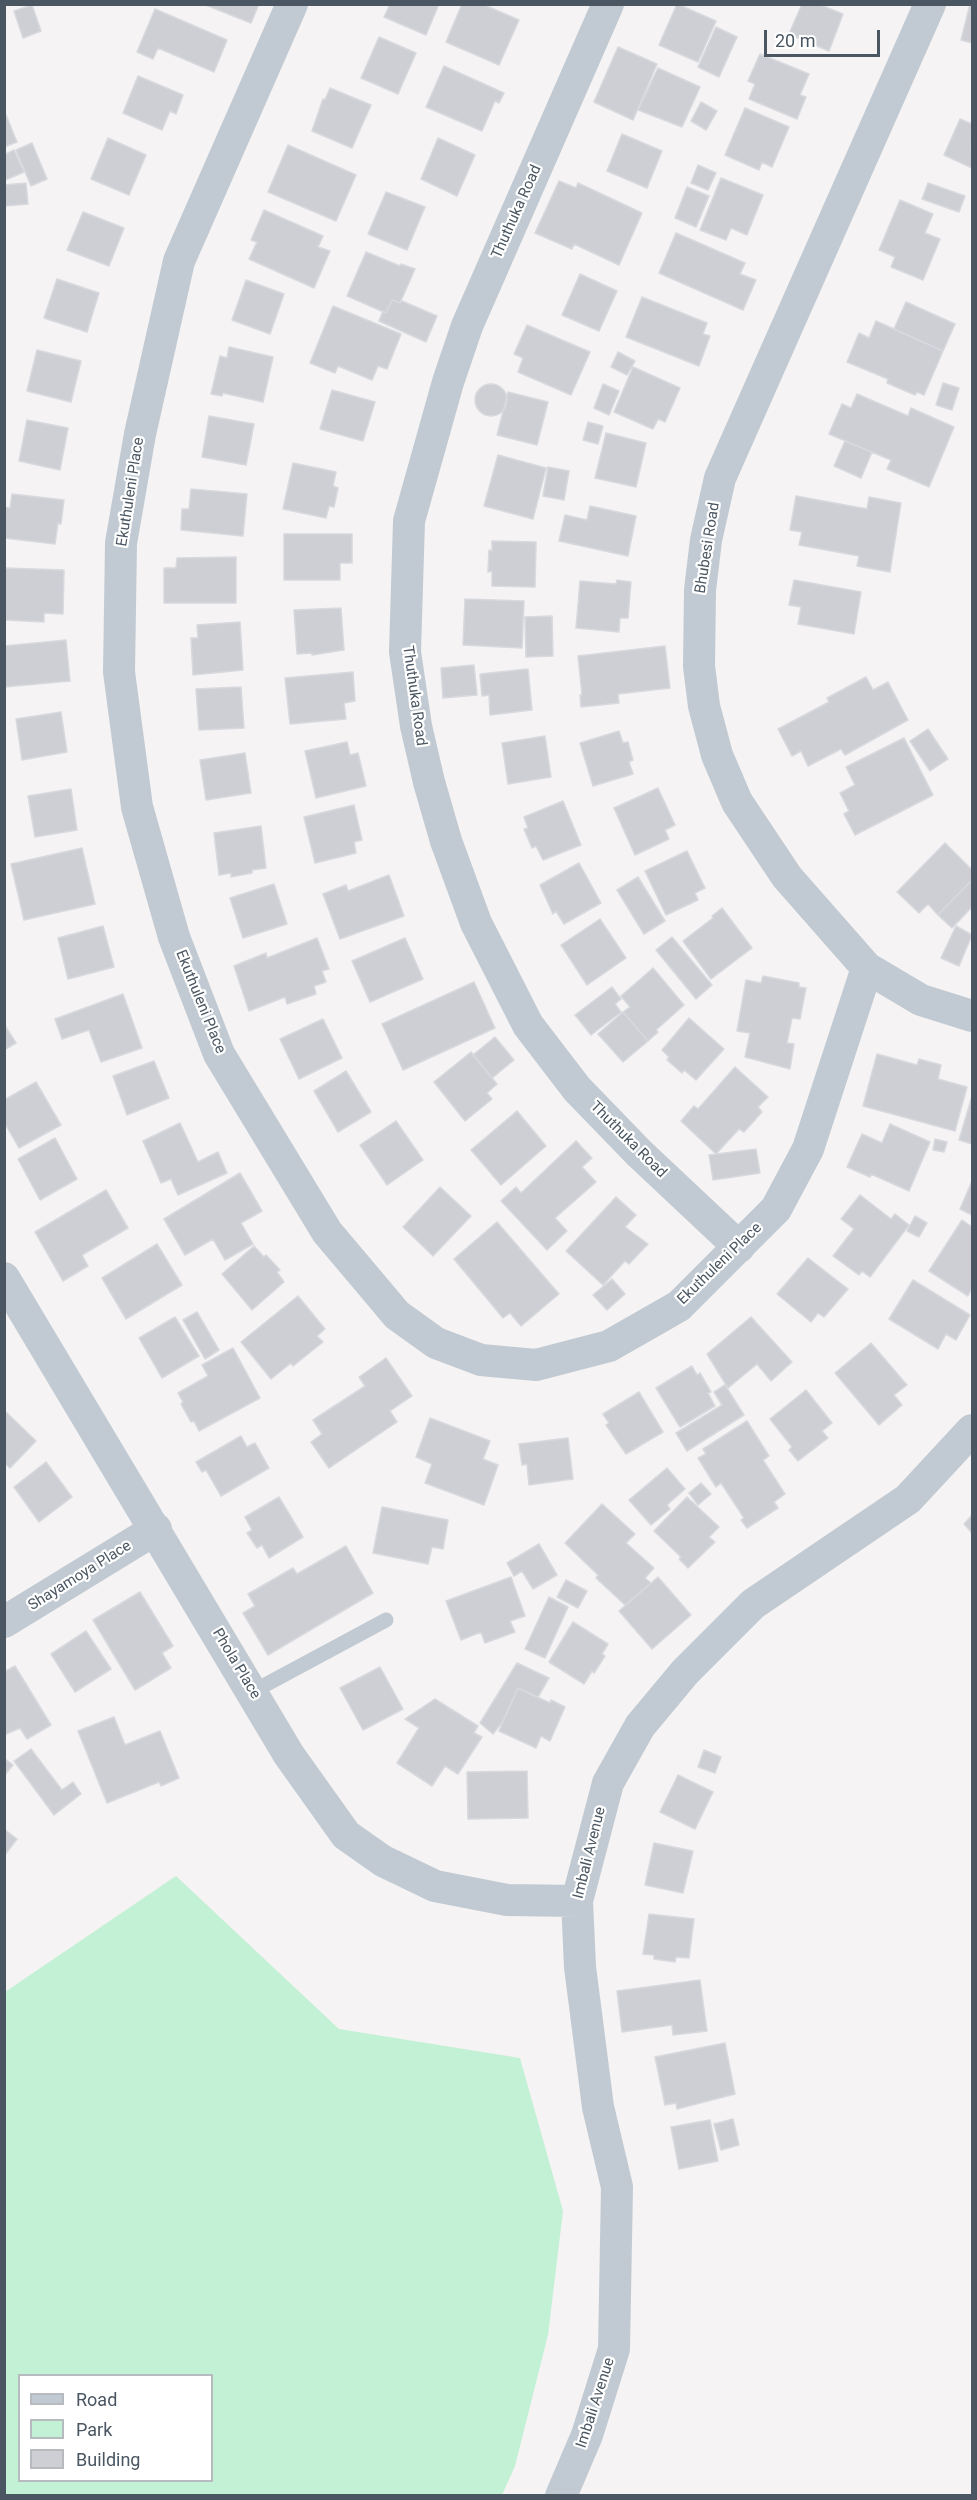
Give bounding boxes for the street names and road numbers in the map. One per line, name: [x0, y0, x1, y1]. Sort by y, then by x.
street label: Thuthuka Road: [488, 162, 546, 262]
street label: Ekuthuleni Place: [113, 436, 149, 548]
street label: Bhubesi Road: [692, 501, 724, 595]
street label: Thuthuka Road: [398, 645, 430, 747]
street label: Ekuthuleni Place: [171, 948, 229, 1056]
street label: Thuthuka Road: [586, 1098, 670, 1182]
street label: Ekuthuleni Place: [674, 1219, 766, 1309]
street label: Shayamoya Place: [25, 1537, 135, 1615]
street label: Phola Place: [208, 1626, 264, 1702]
street label: Imbali Avenue: [570, 1805, 610, 1901]
street label: Imbali Avenue: [573, 2356, 619, 2450]

